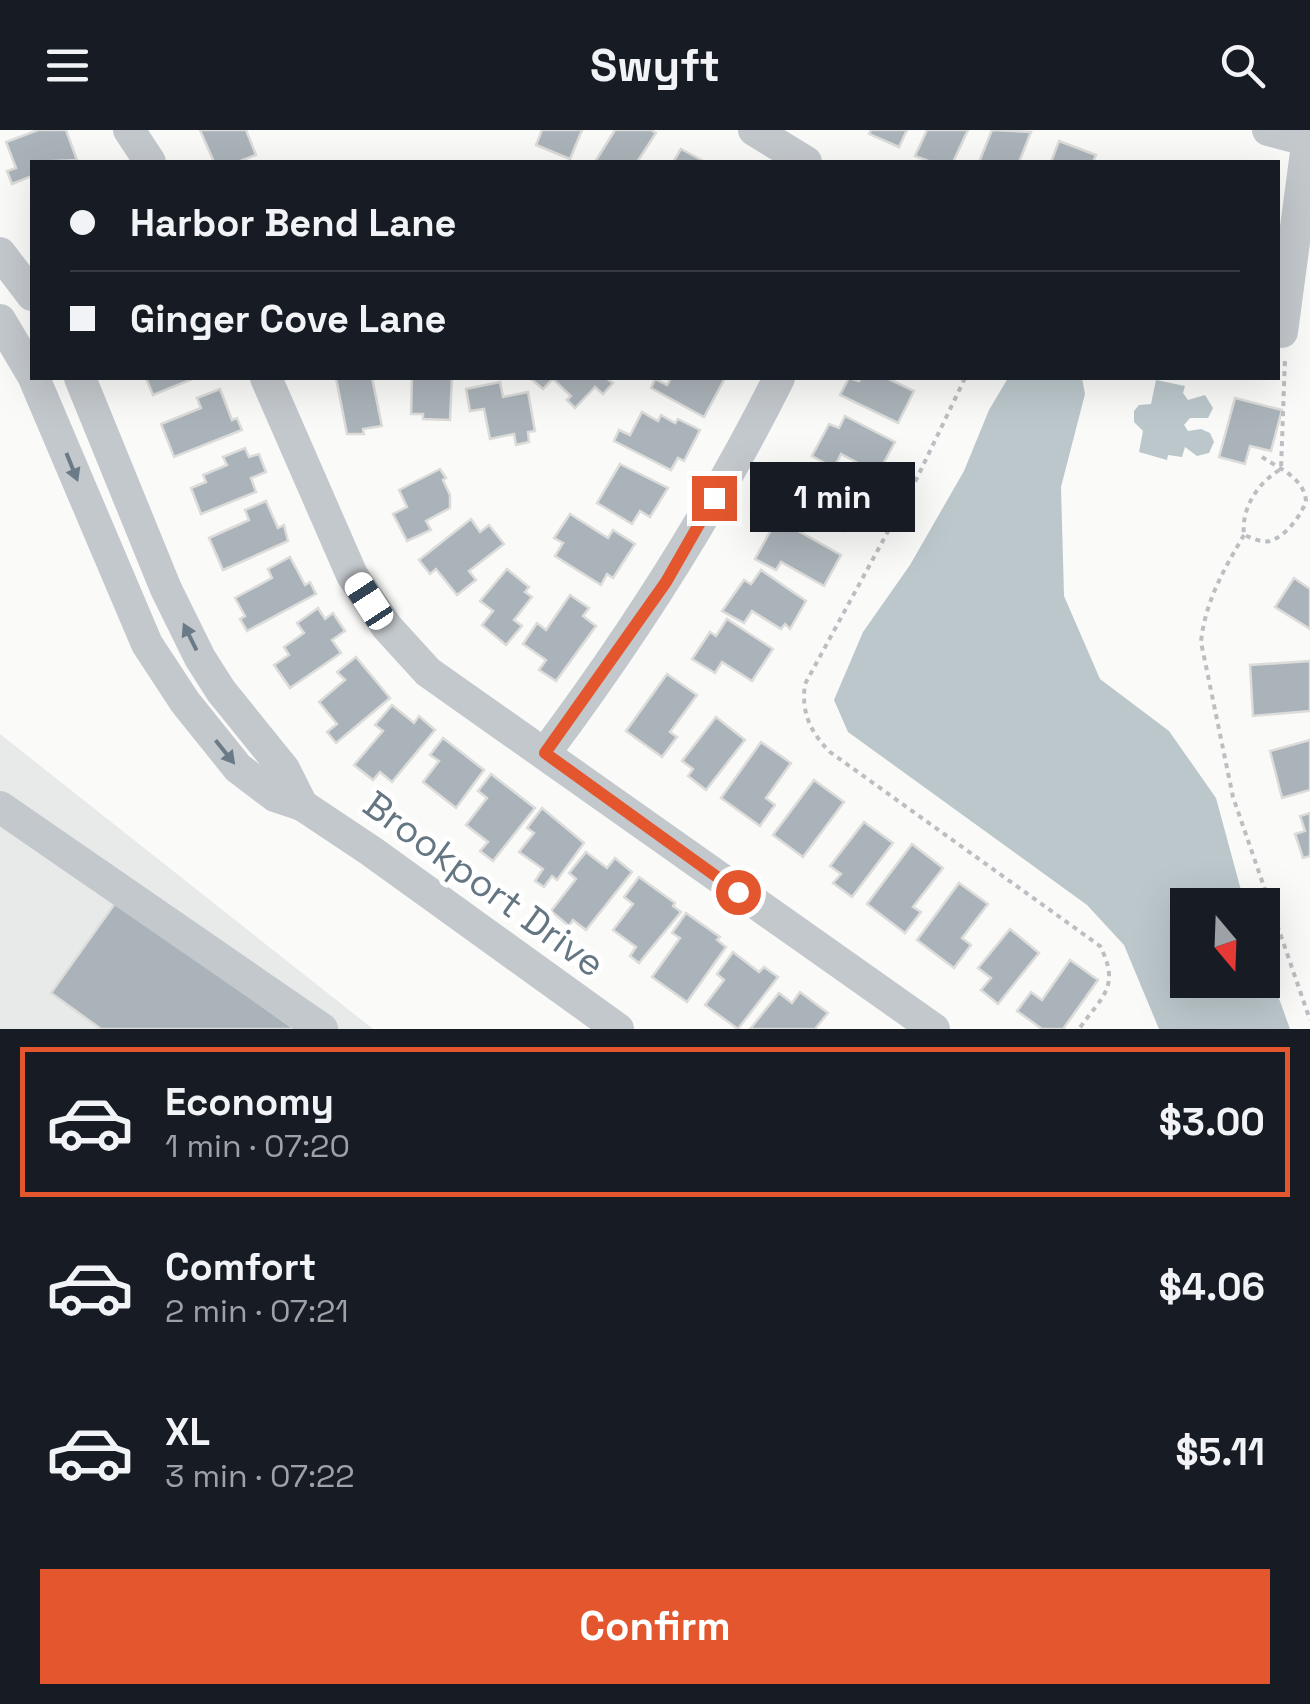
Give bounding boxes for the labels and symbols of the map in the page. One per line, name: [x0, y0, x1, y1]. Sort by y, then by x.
one-way arrow: [65, 452, 81, 482]
callout: 1 min: [749, 463, 914, 533]
route end: [692, 476, 737, 521]
car: [340, 568, 398, 634]
one-way arrow: [181, 623, 198, 652]
one-way arrow: [214, 739, 235, 764]
street label: Brookport Drive: [354, 780, 614, 988]
route start: [716, 870, 761, 915]
north arrow: [1170, 888, 1280, 998]

